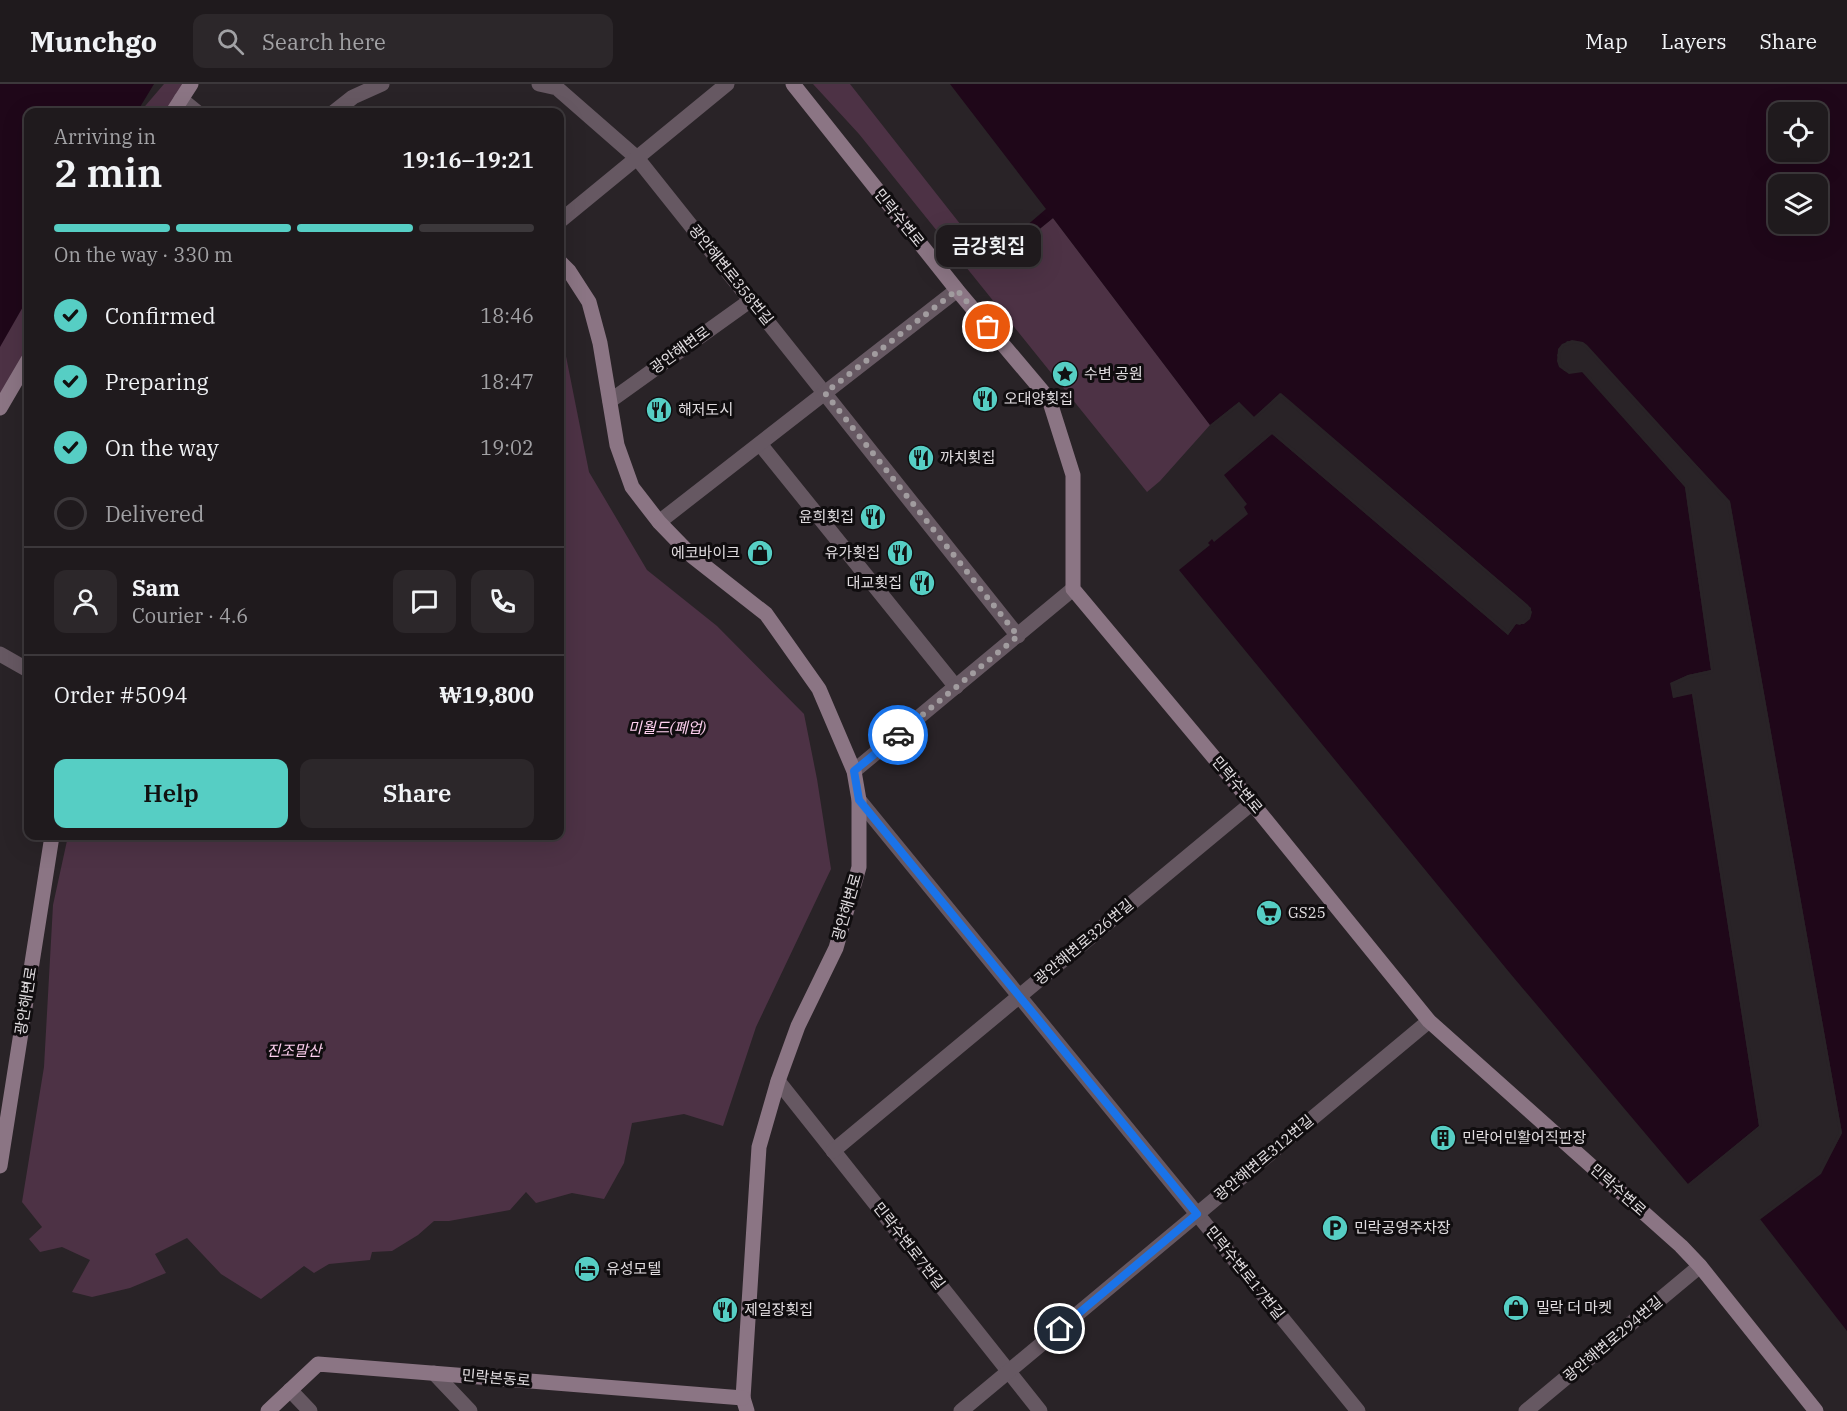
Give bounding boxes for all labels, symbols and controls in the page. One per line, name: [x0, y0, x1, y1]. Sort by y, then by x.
search box: [193, 14, 613, 68]
text: Munchgo: [30, 23, 157, 60]
icon: search: [214, 25, 247, 58]
text: Search here: [262, 27, 386, 56]
text: Map: [1585, 27, 1628, 55]
text: Layers: [1661, 27, 1727, 55]
text: Share: [1760, 27, 1817, 55]
map controls: [1768, 102, 1828, 234]
button: locate: [1768, 102, 1828, 162]
text: Arriving in: [54, 123, 156, 150]
text: 19:16–19:21: [402, 145, 534, 174]
text: 2 min: [54, 147, 162, 198]
button: layers: [1768, 174, 1828, 234]
street label: 민락수변로: [870, 185, 928, 250]
street label: 광안해변로358번길: [685, 221, 778, 329]
callout: 금강횟집: [936, 225, 1040, 267]
text: 금강횟집: [952, 232, 1025, 259]
text: On the way · 330 m: [54, 241, 233, 268]
icon: check: [54, 299, 87, 332]
text: Confirmed: [105, 301, 216, 330]
pin: [962, 301, 1013, 352]
text: 18:46: [480, 302, 534, 329]
icon: bag: [971, 310, 1004, 343]
street label: 광안해변로: [646, 322, 713, 378]
place icon: 수변 공원: [1050, 359, 1080, 389]
place label: 수변 공원: [1084, 364, 1143, 383]
icon: check: [54, 365, 87, 398]
text: Preparing: [105, 367, 209, 396]
text: 18:47: [480, 368, 534, 395]
restaurant icon: 오대양횟집: [970, 384, 1000, 414]
place label: 오대양횟집: [1004, 389, 1073, 408]
restaurant icon: 해저도시: [644, 395, 674, 425]
place label: 해저도시: [678, 400, 733, 419]
icon: check: [54, 431, 87, 464]
text: On the way: [105, 433, 219, 462]
text: 19:02: [480, 434, 534, 461]
restaurant icon: 까치횟집: [906, 443, 936, 473]
place label: 까치횟집: [940, 448, 995, 467]
text: Delivered: [105, 499, 204, 528]
restaurant icon: 윤희횟집: [858, 502, 888, 532]
place label: 윤희횟집: [799, 507, 854, 526]
shop icon: 에코바이크: [745, 538, 775, 568]
restaurant icon: 유가횟집: [885, 538, 915, 568]
place label: 에코바이크: [671, 543, 740, 562]
place label: 유가횟집: [825, 543, 880, 562]
restaurant icon: 대교횟집: [907, 568, 937, 598]
button: person: [54, 570, 117, 633]
button: chat: [393, 570, 456, 633]
button: phone: [471, 570, 534, 633]
text: Sam: [132, 573, 180, 602]
place label: 대교횟집: [847, 573, 902, 592]
text: Courier · 4.6: [132, 602, 248, 629]
text: Order #5094: [54, 680, 188, 709]
text: ₩19,800: [439, 680, 534, 709]
courier: [868, 705, 928, 765]
park label: 미월드(폐업): [628, 718, 706, 737]
icon: car: [882, 719, 915, 752]
street label: 민락수변로: [1208, 752, 1267, 817]
button: Help: [54, 759, 288, 828]
button: Share: [300, 759, 534, 828]
street label: 광안해변로: [828, 871, 865, 943]
street label: 광안해변로326번길: [1030, 895, 1137, 989]
supermarket icon: GS25: [1254, 898, 1284, 928]
place label: GS25: [1288, 903, 1326, 922]
street label: 광안해변로: [11, 965, 40, 1036]
park label: 진조말산: [266, 1041, 324, 1060]
street label: 광안해변로312번길: [1210, 1111, 1317, 1205]
building icon: 민락어민활어직판장: [1428, 1123, 1458, 1153]
place label: 민락어민활어직판장: [1462, 1128, 1586, 1147]
street label: 민락수변로: [1586, 1159, 1650, 1220]
street label: 민락수변로7번길: [869, 1198, 949, 1293]
parking icon: 민락공영주차장: [1320, 1213, 1350, 1243]
place label: 민락공영주차장: [1354, 1218, 1451, 1237]
street label: 민락수변로17번길: [1202, 1222, 1289, 1323]
hotel icon: 유성모텔: [572, 1254, 602, 1284]
place label: 유성모텔: [606, 1259, 661, 1278]
street label: 광안해변로294번길: [1559, 1292, 1666, 1386]
shop icon: 밀락 더 마켓: [1501, 1293, 1531, 1323]
restaurant icon: 제일장횟집: [710, 1295, 740, 1325]
place label: 밀락 더 마켓: [1536, 1298, 1612, 1317]
place label: 제일장횟집: [744, 1300, 813, 1319]
pin: [1034, 1303, 1085, 1354]
icon: home: [1043, 1312, 1076, 1345]
street label: 민락본동로: [461, 1365, 531, 1390]

